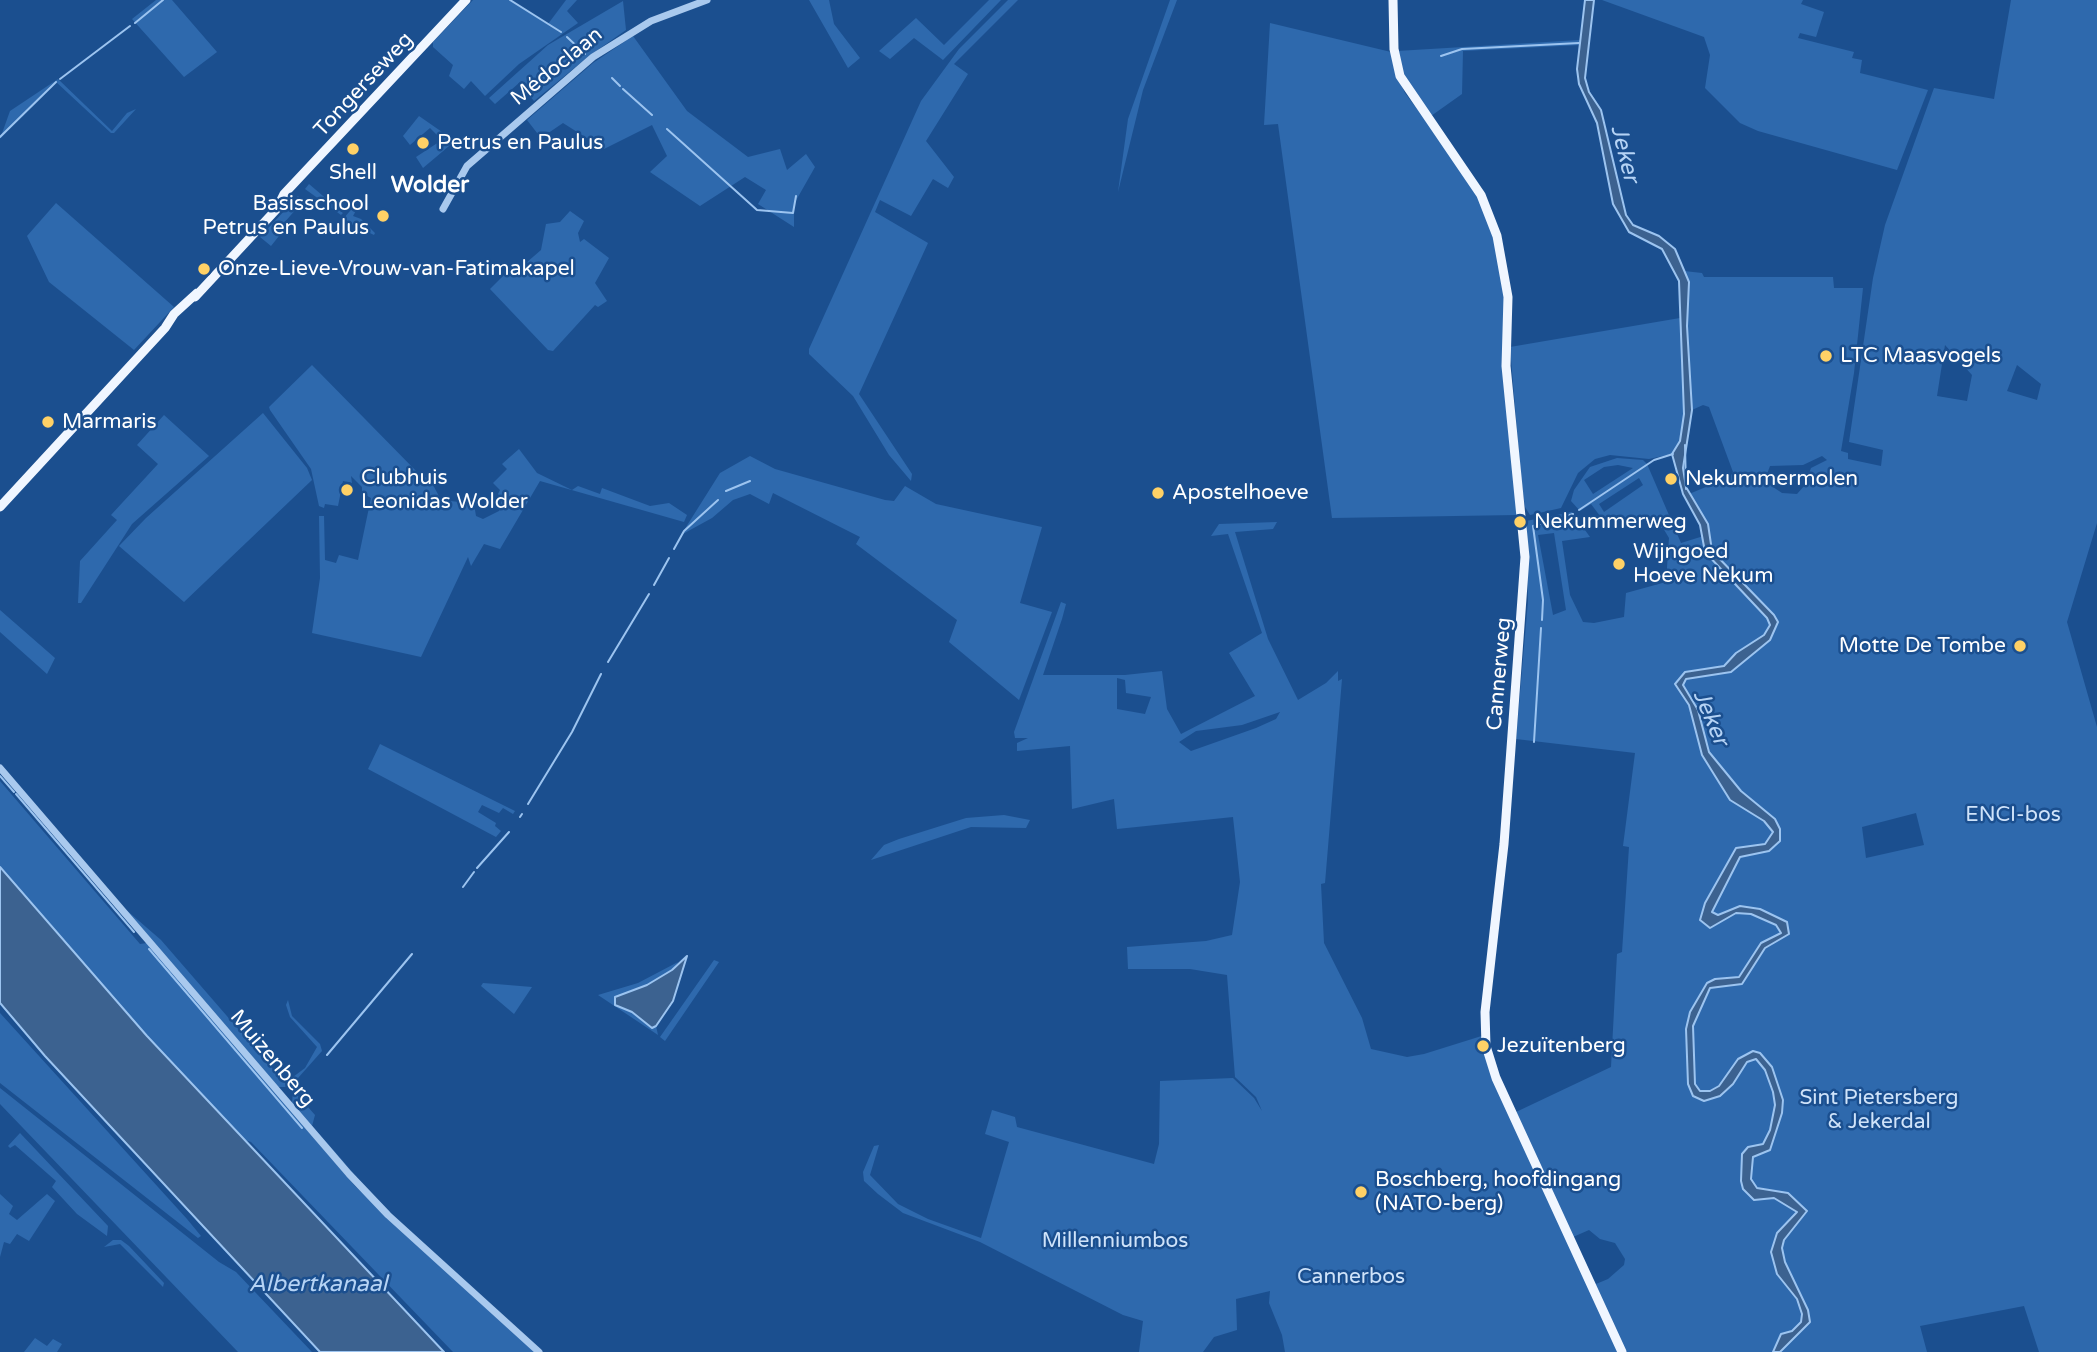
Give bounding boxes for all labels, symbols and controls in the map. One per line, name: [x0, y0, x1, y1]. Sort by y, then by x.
street label: Médoclaan: [506, 22, 608, 112]
street label: Tongerseweg: [309, 28, 419, 142]
water label: Jeker: [1604, 123, 1644, 185]
place label: Petrus en Paulus: [437, 130, 603, 156]
marker: Petrus en Paulus: [415, 135, 431, 151]
marker: Shell: [345, 141, 361, 157]
place label: Shell: [329, 160, 377, 186]
district label: Wolder: [391, 172, 469, 200]
place label: Basisschool Petrus en Paulus: [203, 191, 369, 241]
marker: Basisschool Petrus en Paulus: [375, 208, 391, 224]
place label: Onze-Lieve-Vrouw-van-Fatimakapel: [218, 256, 575, 282]
marker: Onze-Lieve-Vrouw-van-Fatimakapel: [196, 261, 212, 277]
place label: LTC Maasvogels: [1840, 343, 2001, 369]
marker: LTC Maasvogels: [1818, 348, 1834, 364]
place label: Marmaris: [62, 409, 157, 435]
marker: Marmaris: [40, 414, 56, 430]
place label: Clubhuis Leonidas Wolder: [361, 465, 528, 515]
place label: Nekummermolen: [1685, 466, 1858, 492]
marker: Nekummermolen: [1663, 471, 1679, 487]
place label: Apostelhoeve: [1172, 480, 1309, 506]
marker: Clubhuis Leonidas Wolder: [339, 482, 355, 498]
marker: Apostelhoeve: [1150, 485, 1166, 501]
place label: Nekummerweg: [1534, 509, 1687, 535]
marker: Nekummerweg: [1512, 514, 1528, 530]
place label: Wijngoed Hoeve Nekum: [1633, 539, 1773, 589]
marker: Wijngoed Hoeve Nekum: [1611, 556, 1627, 572]
street label: Cannerweg: [1483, 616, 1517, 732]
place label: Motte De Tombe: [1839, 633, 2006, 659]
marker: Motte De Tombe: [2012, 638, 2028, 654]
water label: Jeker: [1686, 686, 1734, 750]
park label: ENCI-bos: [1965, 802, 2061, 828]
street label: Muizenberg: [224, 1005, 320, 1113]
place label: Jezuïtenberg: [1497, 1033, 1626, 1059]
marker: Jezuïtenberg: [1475, 1038, 1491, 1054]
park label: Sint Pietersberg & Jekerdal: [1799, 1085, 1959, 1135]
place label: Boschberg, hoofdingang (NATO-berg): [1375, 1167, 1621, 1217]
marker: Boschberg, hoofdingang (NATO-berg): [1353, 1184, 1369, 1200]
park label: Millenniumbos: [1042, 1228, 1188, 1254]
park label: Cannerbos: [1297, 1264, 1405, 1290]
water label: Albertkanaal: [249, 1271, 387, 1299]

